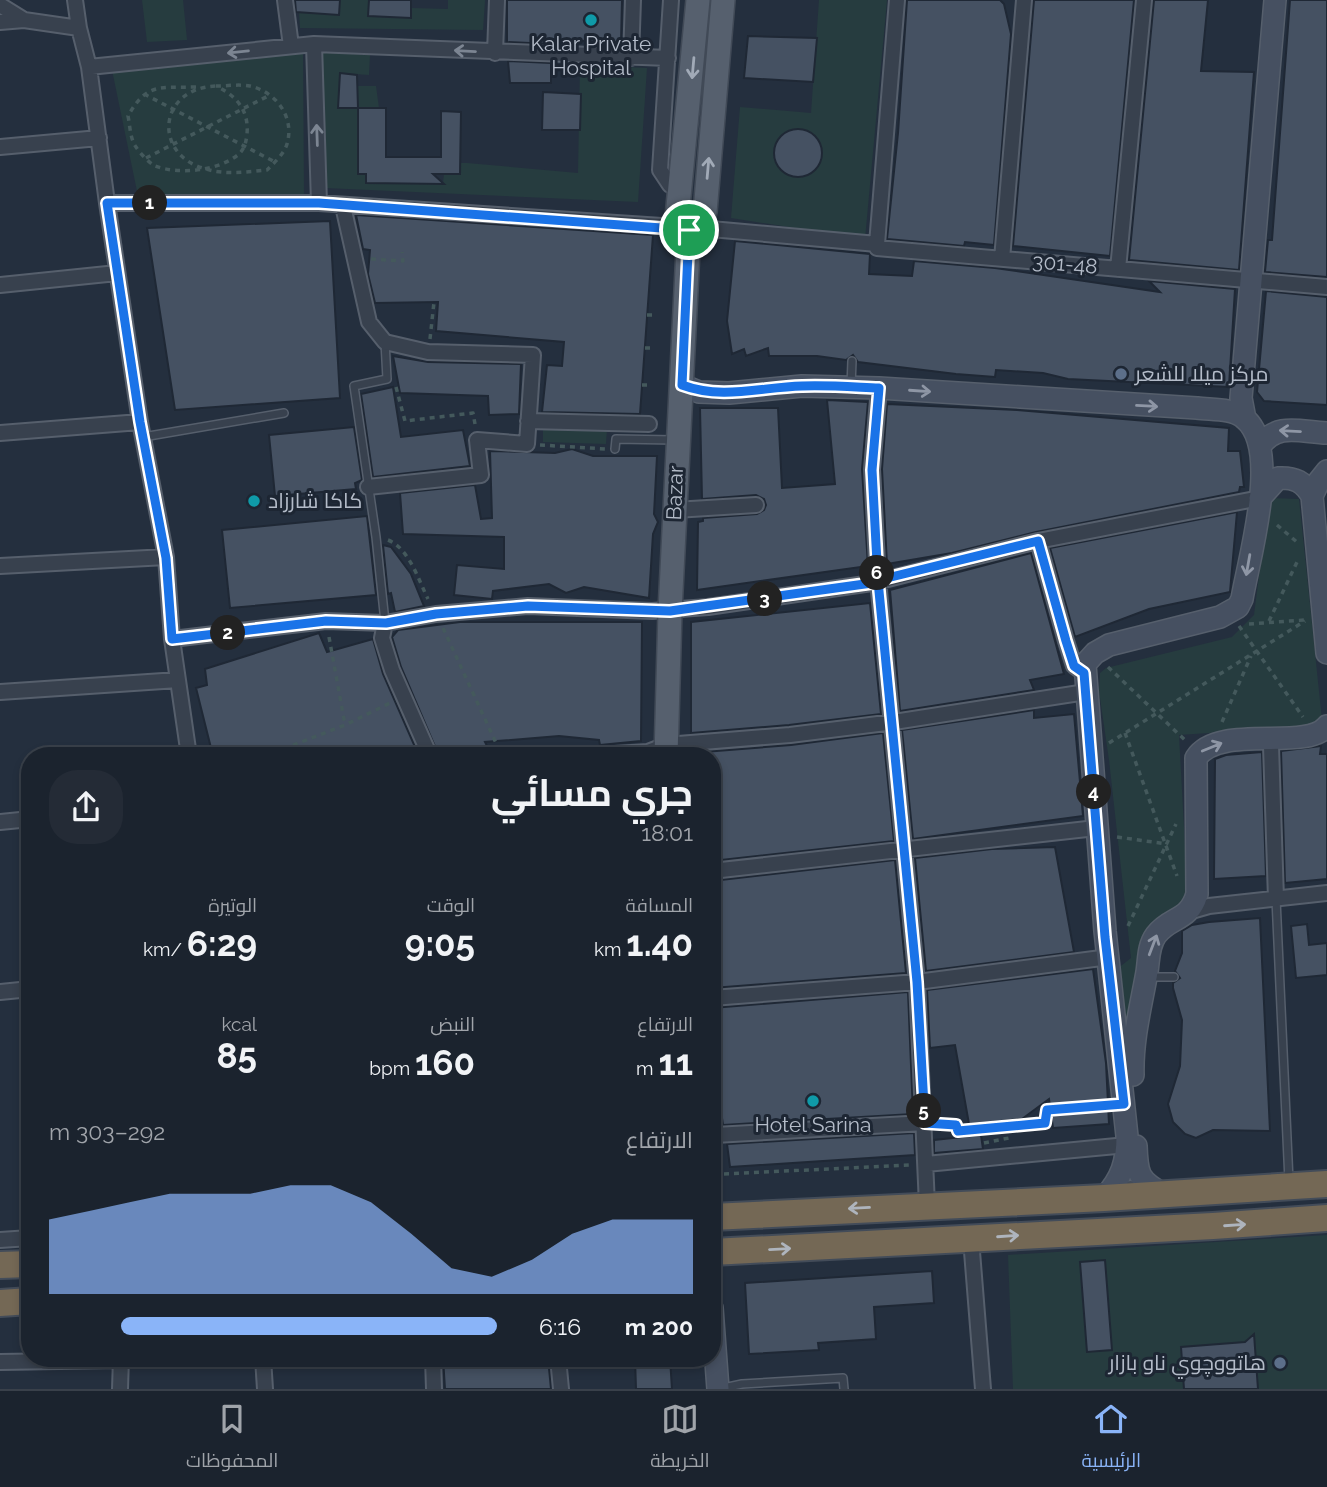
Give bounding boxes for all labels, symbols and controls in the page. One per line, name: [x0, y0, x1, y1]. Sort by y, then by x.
marker: Kalar Private Hospital: [583, 12, 599, 28]
place label: Kalar Private Hospital: [531, 31, 651, 80]
one-way arrow: [227, 45, 250, 58]
one-way arrow: [454, 45, 477, 58]
one-way arrow: [686, 56, 699, 79]
one-way arrow: [310, 124, 323, 147]
one-way arrow: [702, 157, 715, 179]
pin: 1: [132, 186, 168, 220]
text: 1: [145, 191, 154, 213]
pin: [659, 200, 719, 260]
icon: arrive: [670, 211, 708, 249]
street label: 301-48: [1031, 248, 1099, 279]
place label: مركز ميلا للشعر: [1134, 361, 1269, 386]
marker: مركز ميلا للشعر: [1113, 366, 1129, 382]
one-way arrow: [908, 385, 931, 398]
one-way arrow: [1135, 399, 1158, 412]
one-way arrow: [1279, 424, 1302, 437]
street label: Bazar: [661, 465, 688, 521]
place label: كاكا شارزاد: [268, 488, 362, 513]
marker: كاكا شارزاد: [246, 493, 262, 509]
one-way arrow: [1241, 553, 1254, 576]
pin: 6: [860, 556, 894, 590]
text: 6: [871, 561, 882, 583]
pin: 3: [748, 582, 782, 616]
text: 3: [759, 587, 770, 609]
pin: 2: [210, 616, 246, 650]
text: 2: [222, 621, 233, 643]
one-way arrow: [1201, 740, 1222, 753]
button: share: [49, 770, 123, 844]
text: جري مسائي: [491, 770, 693, 815]
pin: 4: [1076, 774, 1112, 810]
text: 4: [1088, 780, 1099, 802]
text: 18:01: [641, 819, 693, 846]
text: الوتيرة: [208, 894, 257, 916]
text: الوقت: [427, 894, 475, 916]
text: المسافة: [625, 894, 693, 916]
text: 6:29: [187, 923, 257, 964]
text: 9:05: [405, 923, 475, 964]
text: 1.40: [626, 923, 693, 964]
one-way arrow: [1148, 935, 1160, 956]
text: /km: [143, 938, 187, 960]
text: km: [594, 938, 626, 960]
text: kcal: [221, 1013, 257, 1035]
text: النبض: [430, 1013, 475, 1035]
text: الارتفاع: [637, 1013, 693, 1035]
text: 85: [216, 1035, 257, 1076]
text: 160: [415, 1042, 475, 1083]
text: 11: [658, 1042, 693, 1083]
text: bpm: [369, 1057, 415, 1079]
text: m: [636, 1057, 658, 1079]
marker: Hotel Sarina: [805, 1093, 821, 1109]
pin: 5: [906, 1094, 942, 1128]
text: 5: [918, 1099, 929, 1121]
place label: Hotel Sarina: [754, 1112, 872, 1137]
text: 292–303 m: [49, 1118, 165, 1145]
text: الارتفاع: [626, 1126, 693, 1153]
one-way arrow: [847, 1202, 870, 1215]
one-way arrow: [1223, 1218, 1246, 1231]
one-way arrow: [996, 1230, 1019, 1243]
one-way arrow: [769, 1242, 791, 1255]
text: 6:16: [539, 1313, 581, 1340]
text: 200 m: [625, 1313, 693, 1340]
place label: هاتووچوي ناو بازار: [1108, 1350, 1266, 1379]
marker: هاتووچوي ناو بازار: [1272, 1355, 1288, 1371]
tab: المحفوظات: [186, 1400, 278, 1478]
tab: الخريطة: [650, 1400, 710, 1478]
tab: الرئيسية: [1081, 1400, 1141, 1478]

